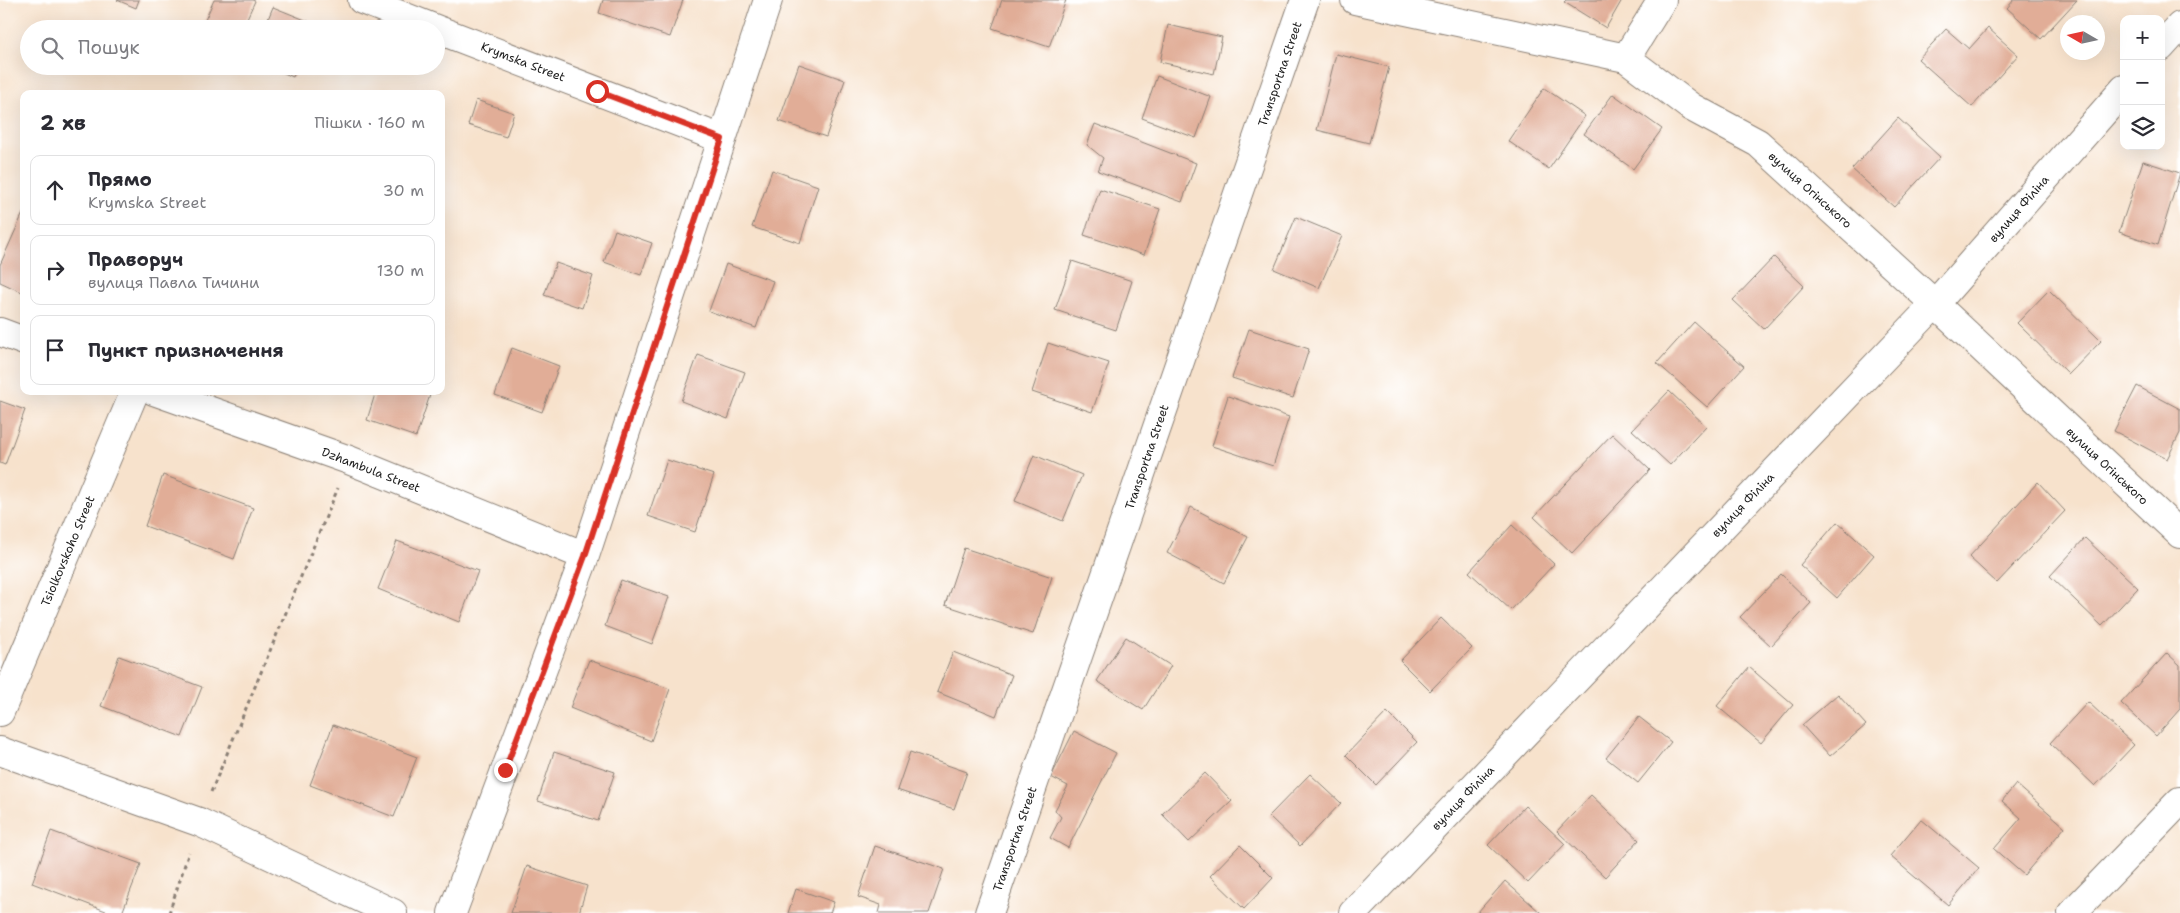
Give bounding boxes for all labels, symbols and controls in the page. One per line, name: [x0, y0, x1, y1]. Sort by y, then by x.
north arrow: [2060, 15, 2105, 60]
map controls: [2120, 15, 2165, 150]
button: +: [2120, 15, 2165, 60]
street label: Transportna Street: [1255, 19, 1305, 129]
search box: [20, 20, 445, 75]
icon: search: [38, 34, 66, 62]
text: Пошук: [78, 35, 140, 60]
street label: Krymska Street: [479, 39, 567, 85]
button: −: [2120, 60, 2165, 105]
route start: [586, 80, 609, 103]
button: layers: [2120, 105, 2165, 150]
text: 2 хв: [40, 109, 86, 137]
text: Пішки · 160 m: [314, 112, 425, 133]
street label: вулиця Огінського: [1765, 148, 1855, 232]
text: Прямо: [88, 167, 152, 192]
street label: вулиця Філіна: [1985, 172, 2053, 246]
icon: ahead: [41, 176, 69, 204]
text: 30 m: [383, 180, 424, 201]
text: Krymska Street: [88, 192, 206, 213]
text: Праворуч: [88, 247, 183, 272]
icon: right: [41, 256, 69, 284]
text: 130 m: [377, 260, 424, 281]
text: вулиця Павла Тичини: [88, 272, 259, 293]
icon: arrive: [41, 336, 69, 364]
text: Пункт призначення: [88, 338, 284, 363]
street label: Transportna Street: [1122, 402, 1172, 512]
street label: вулиця Огінського: [2062, 424, 2152, 508]
street label: Dzhambula Street: [319, 444, 423, 496]
street label: вулиця Філіна: [1708, 469, 1778, 541]
street label: Tsiolkovskoho Street: [37, 493, 99, 609]
route end: [494, 759, 517, 782]
street label: вулиця Філіна: [1428, 762, 1498, 834]
street label: Transportna Street: [990, 784, 1040, 894]

